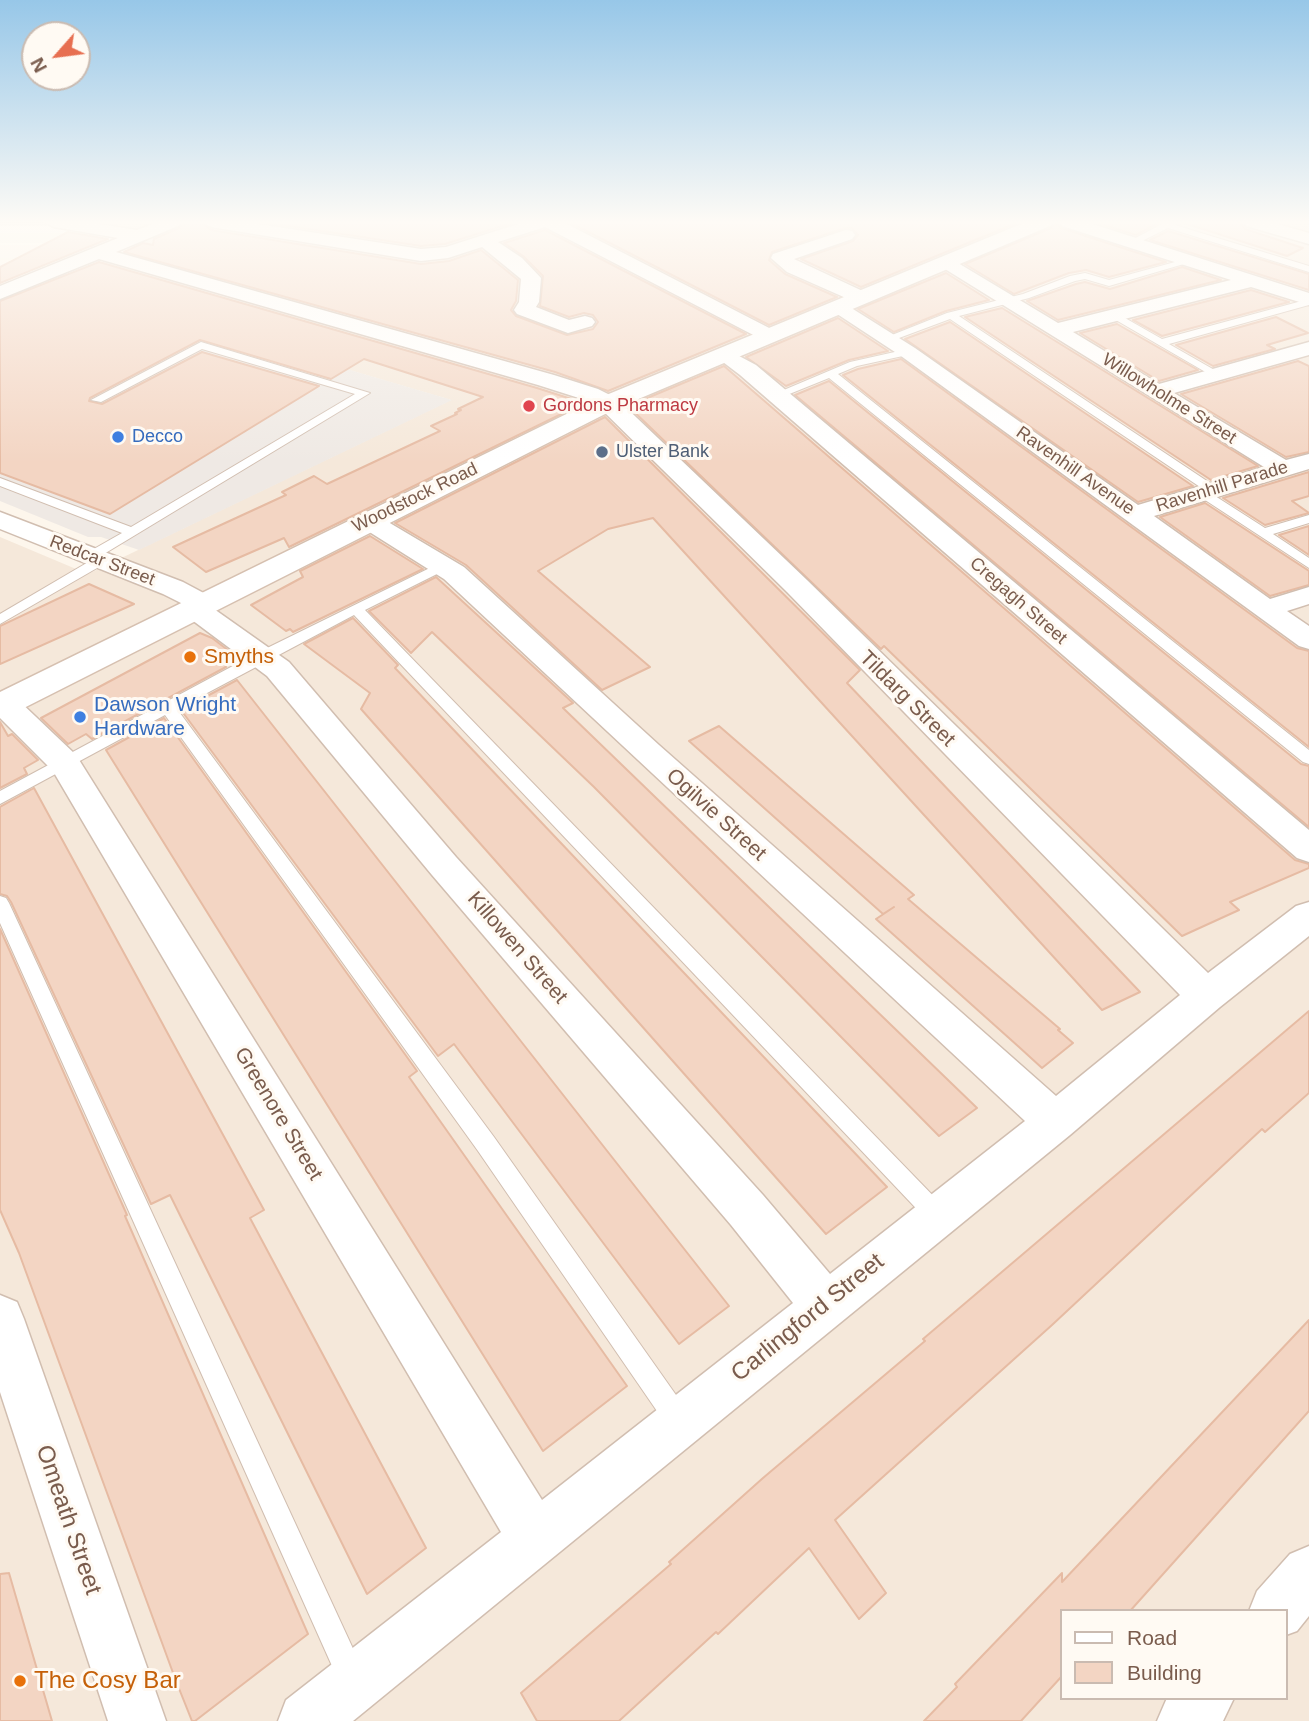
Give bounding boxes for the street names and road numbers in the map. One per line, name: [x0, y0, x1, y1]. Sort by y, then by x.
street label: Willowholme Street: [1098, 349, 1240, 449]
street label: Ravenhill Avenue: [1012, 422, 1138, 520]
street label: Ravenhill Parade: [1153, 457, 1291, 517]
street label: Woodstock Road: [349, 458, 481, 538]
street label: Redcar Street: [46, 531, 158, 591]
street label: Cregagh Street: [965, 553, 1071, 649]
street label: Tildarg Street: [854, 646, 960, 752]
street label: Ogilvie Street: [661, 763, 771, 867]
street label: Killowen Street: [462, 887, 572, 1009]
street label: Greenore Street: [228, 1043, 328, 1185]
street label: Carlingford Street: [726, 1248, 890, 1388]
street label: Omeath Street: [29, 1442, 107, 1598]

